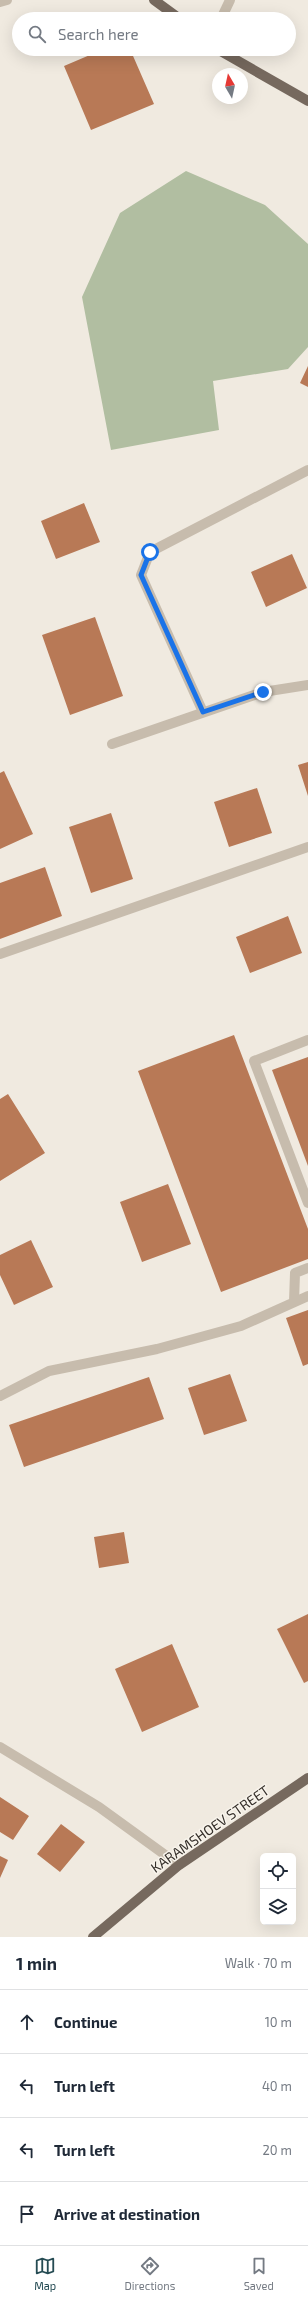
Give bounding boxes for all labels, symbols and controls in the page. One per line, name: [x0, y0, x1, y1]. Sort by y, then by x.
search box: [12, 12, 296, 56]
icon: search: [26, 23, 48, 45]
text: Search here: [58, 25, 139, 43]
north arrow: [212, 68, 248, 104]
route start: [141, 543, 159, 561]
route end: [254, 683, 272, 701]
street label: KARAMSHOEV STREET: [147, 1781, 272, 1876]
map controls: [260, 1853, 296, 1925]
button: locate: [260, 1853, 296, 1889]
button: layers: [260, 1889, 296, 1925]
text: 1 min: [16, 1953, 57, 1973]
text: Walk · 70 m: [225, 1955, 292, 1971]
icon: ahead: [16, 2011, 38, 2033]
text: Continue: [54, 2013, 117, 2031]
text: 10 m: [265, 2014, 292, 2030]
icon: left: [16, 2075, 38, 2097]
text: Turn left: [54, 2077, 115, 2095]
text: 40 m: [262, 2078, 292, 2094]
icon: left: [16, 2139, 38, 2161]
text: Turn left: [54, 2141, 115, 2159]
text: 20 m: [263, 2142, 292, 2158]
icon: arrive: [16, 2203, 38, 2225]
text: Arrive at destination: [54, 2205, 200, 2223]
tab: Map: [34, 2255, 56, 2292]
tab: Directions: [125, 2255, 175, 2292]
tab: Saved: [244, 2255, 274, 2292]

